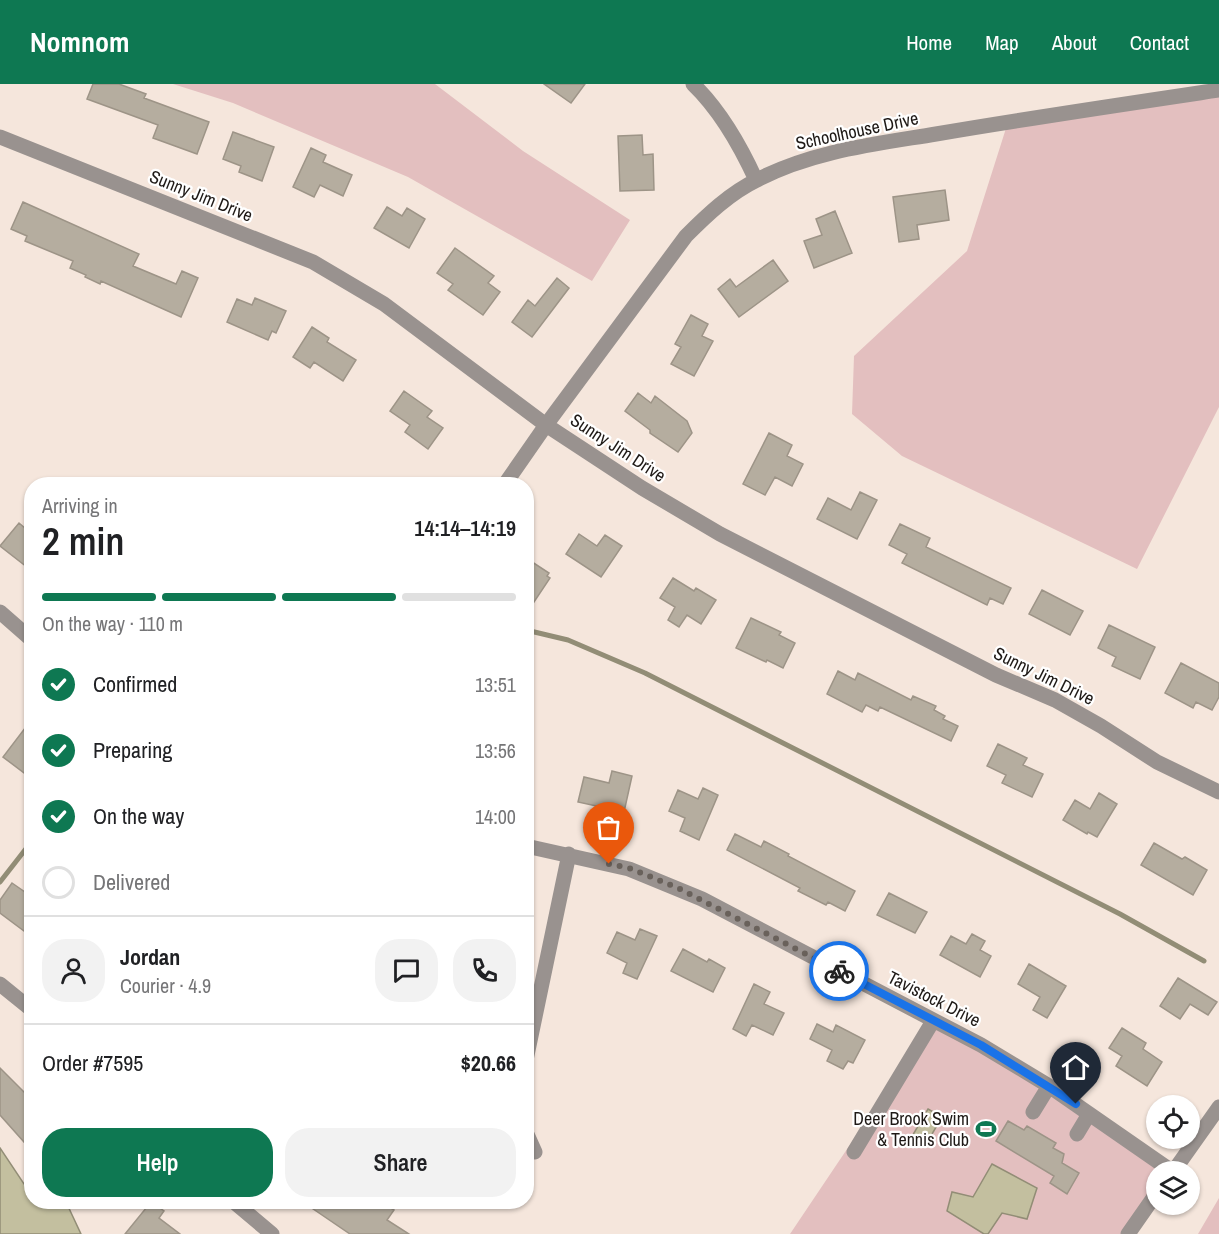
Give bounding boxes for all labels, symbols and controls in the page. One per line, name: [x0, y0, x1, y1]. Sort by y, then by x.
text: Nomnom: [30, 23, 130, 61]
text: Home: [906, 28, 952, 57]
text: Map: [985, 28, 1019, 57]
text: About: [1052, 28, 1097, 57]
text: Contact: [1130, 28, 1189, 57]
street label: Schoolhouse Drive: [793, 105, 920, 156]
street label: Sunny Jim Drive: [146, 164, 256, 228]
street label: Sunny Jim Drive: [566, 407, 671, 488]
text: Arriving in: [42, 492, 118, 519]
text: 14:14–14:19: [414, 513, 516, 543]
text: 2 min: [42, 515, 124, 567]
text: On the way · 110 m: [42, 610, 183, 637]
street label: Sunny Jim Drive: [990, 640, 1099, 711]
icon: check: [42, 668, 75, 701]
text: Confirmed: [93, 669, 177, 699]
text: 13:51: [475, 671, 516, 698]
icon: check: [42, 734, 75, 767]
text: Preparing: [93, 735, 172, 765]
text: 13:56: [475, 737, 516, 764]
icon: check: [42, 800, 75, 833]
text: On the way: [93, 801, 184, 831]
pin: [583, 802, 634, 864]
text: 14:00: [475, 803, 516, 830]
icon: bag: [592, 811, 625, 844]
text: Delivered: [93, 867, 170, 897]
button: person: [42, 939, 105, 1002]
button: chat: [375, 939, 438, 1002]
button: phone: [453, 939, 516, 1002]
courier: [809, 941, 869, 1001]
text: Jordan: [120, 942, 180, 972]
icon: bike: [823, 955, 856, 988]
street label: Tavistock Drive: [883, 964, 985, 1033]
text: Courier · 4.9: [120, 972, 211, 999]
pin: [1050, 1042, 1101, 1104]
text: Order #7595: [42, 1048, 143, 1078]
text: $20.66: [461, 1048, 516, 1078]
icon: home: [1059, 1051, 1092, 1084]
map controls: [1146, 1095, 1200, 1215]
button: locate: [1146, 1095, 1200, 1149]
place label: Deer Brook Swim & Tennis Club: [853, 1106, 969, 1152]
sports icon: Deer Brook Swim & Tennis Club: [974, 1117, 998, 1141]
button: Help: [42, 1128, 273, 1197]
button: Share: [285, 1128, 516, 1197]
button: layers: [1146, 1161, 1200, 1215]

